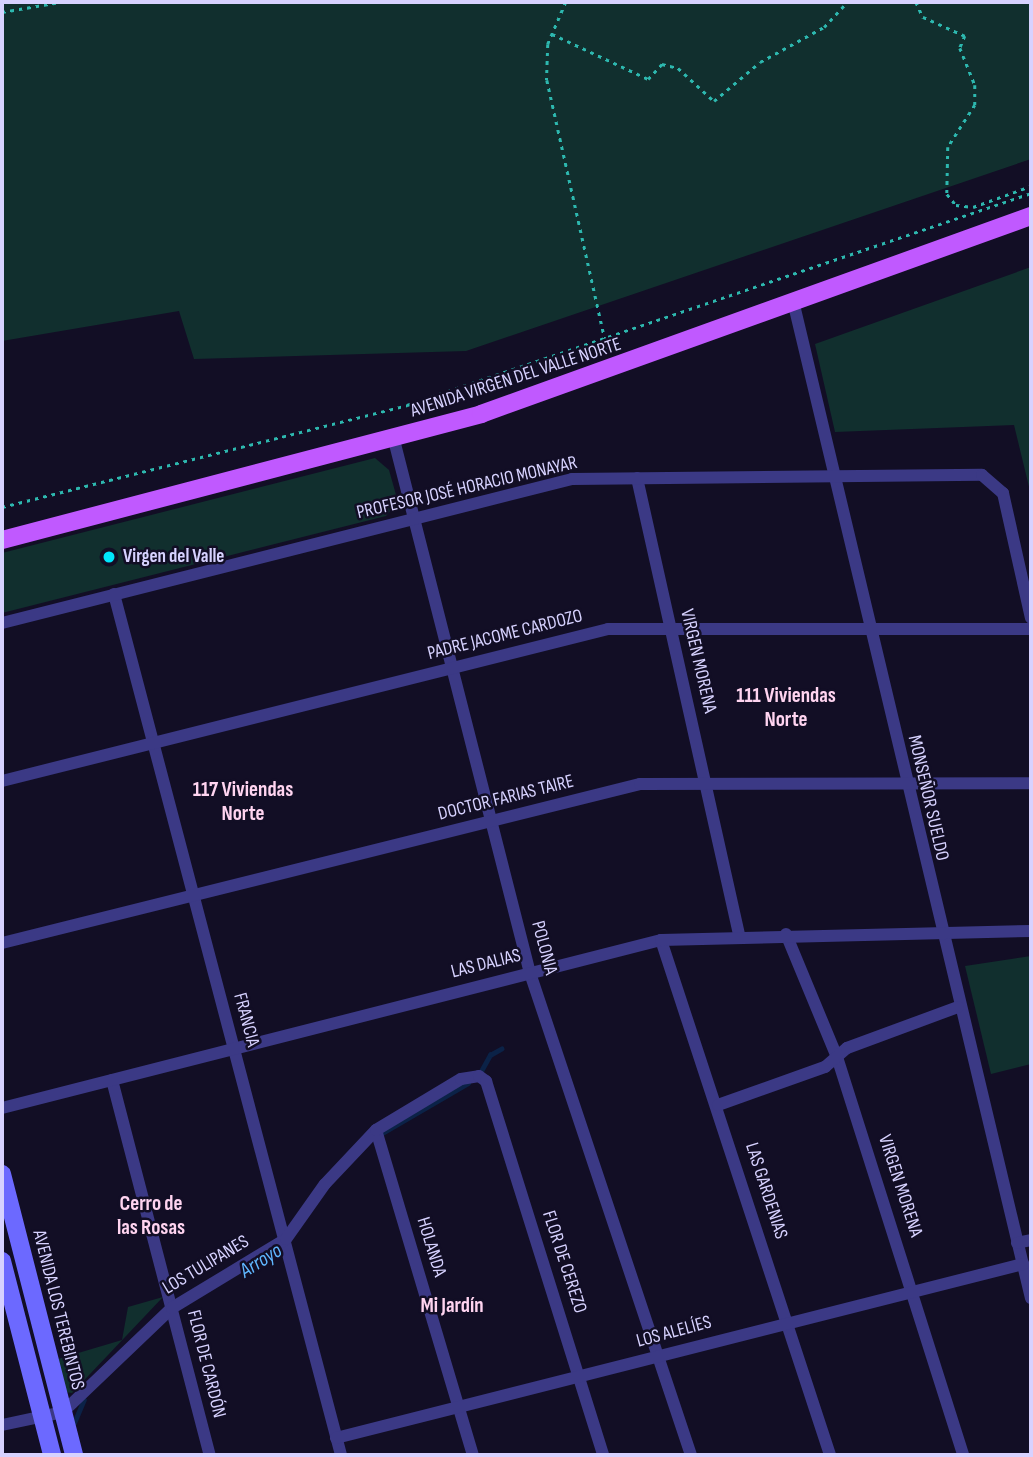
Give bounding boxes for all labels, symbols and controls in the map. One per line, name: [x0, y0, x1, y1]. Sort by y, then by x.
street label: AVENIDA VIRGEN DEL VALLE NORTE: [408, 333, 624, 423]
street label: PROFESOR JOSÉ HORACIO MONAYAR: [355, 452, 579, 524]
place label: Virgen del Valle: [123, 546, 224, 568]
marker: Virgen del Valle: [101, 549, 117, 565]
street label: PADRE JACOME CARDOZO: [425, 605, 585, 665]
street label: VIRGEN MORENA: [675, 607, 721, 715]
district label: 111 Viviendas Norte: [736, 683, 836, 733]
street label: MONSEÑOR SUELDO: [902, 733, 954, 863]
street label: DOCTOR FARIAS TAIRE: [436, 770, 576, 826]
district label: 117 Viviendas Norte: [193, 777, 293, 827]
street label: POLONIA: [526, 918, 562, 978]
street label: LAS DALIAS: [449, 944, 523, 984]
street label: FRANCIA: [228, 990, 264, 1050]
street label: VIRGEN MORENA: [873, 1132, 927, 1240]
street label: LAS GARDENIAS: [740, 1140, 792, 1242]
district label: Cerro de las Rosas: [117, 1191, 185, 1241]
street label: FLOR DE CEREZO: [537, 1208, 591, 1316]
street label: HOLANDA: [411, 1214, 451, 1280]
street label: AVENIDA LOS TEREBINTOS: [27, 1228, 89, 1392]
street label: LOS TULIPANES: [159, 1230, 253, 1300]
water label: Arroyo: [235, 1238, 287, 1284]
district label: Mi Jardín: [420, 1293, 484, 1319]
street label: FLOR DE CARDÓN: [182, 1308, 230, 1420]
street label: LOS ALELÍES: [634, 1311, 714, 1353]

